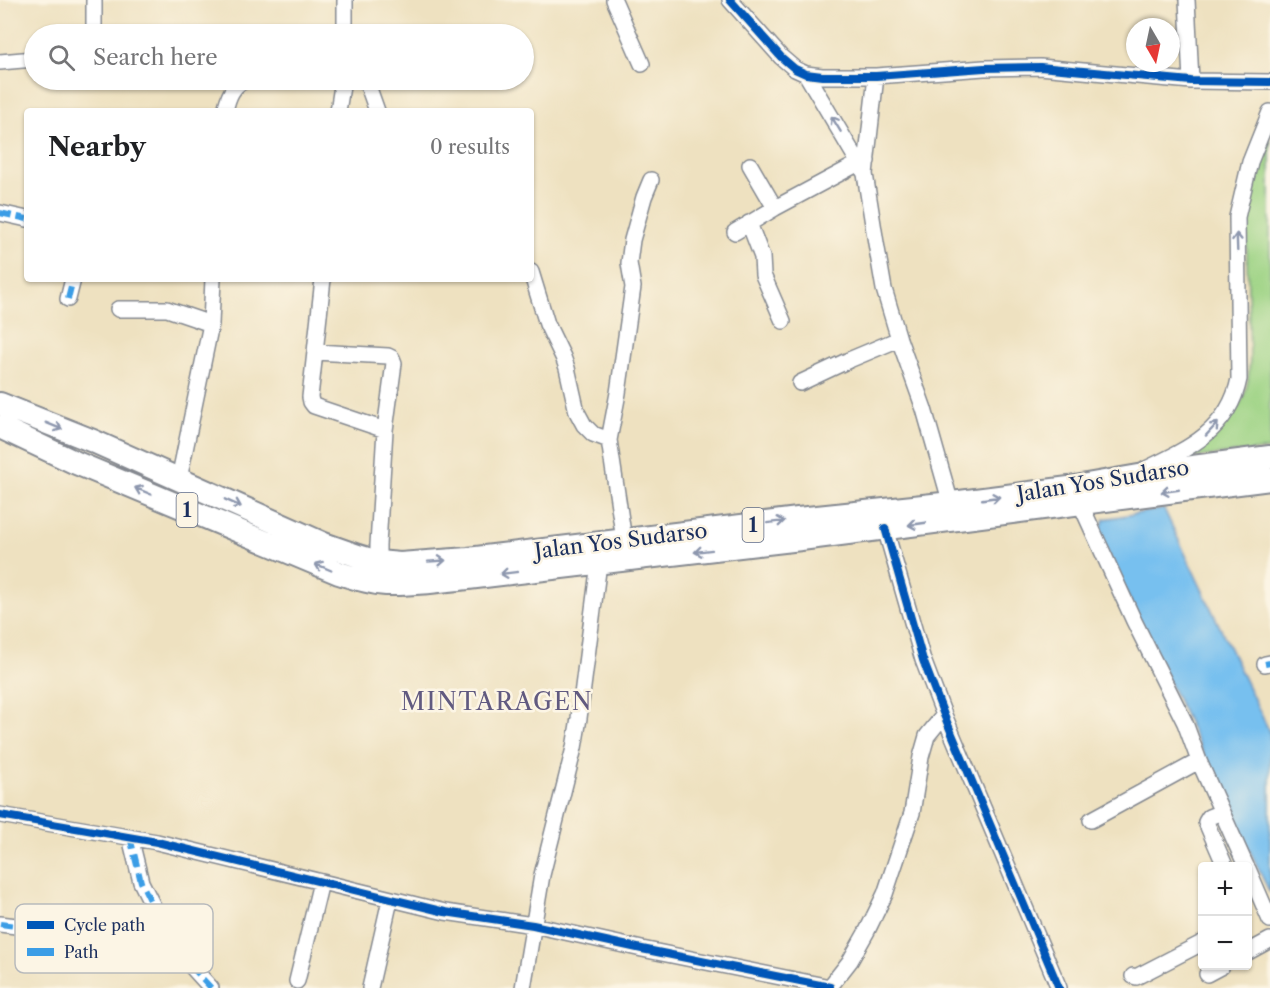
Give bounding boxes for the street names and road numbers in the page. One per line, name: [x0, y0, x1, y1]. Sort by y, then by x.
street label: Jalan Yos Sudarso: [1012, 455, 1191, 507]
road number: 1: [176, 493, 198, 527]
road number: 1: [742, 508, 764, 542]
street label: Jalan Yos Sudarso: [530, 518, 709, 564]

